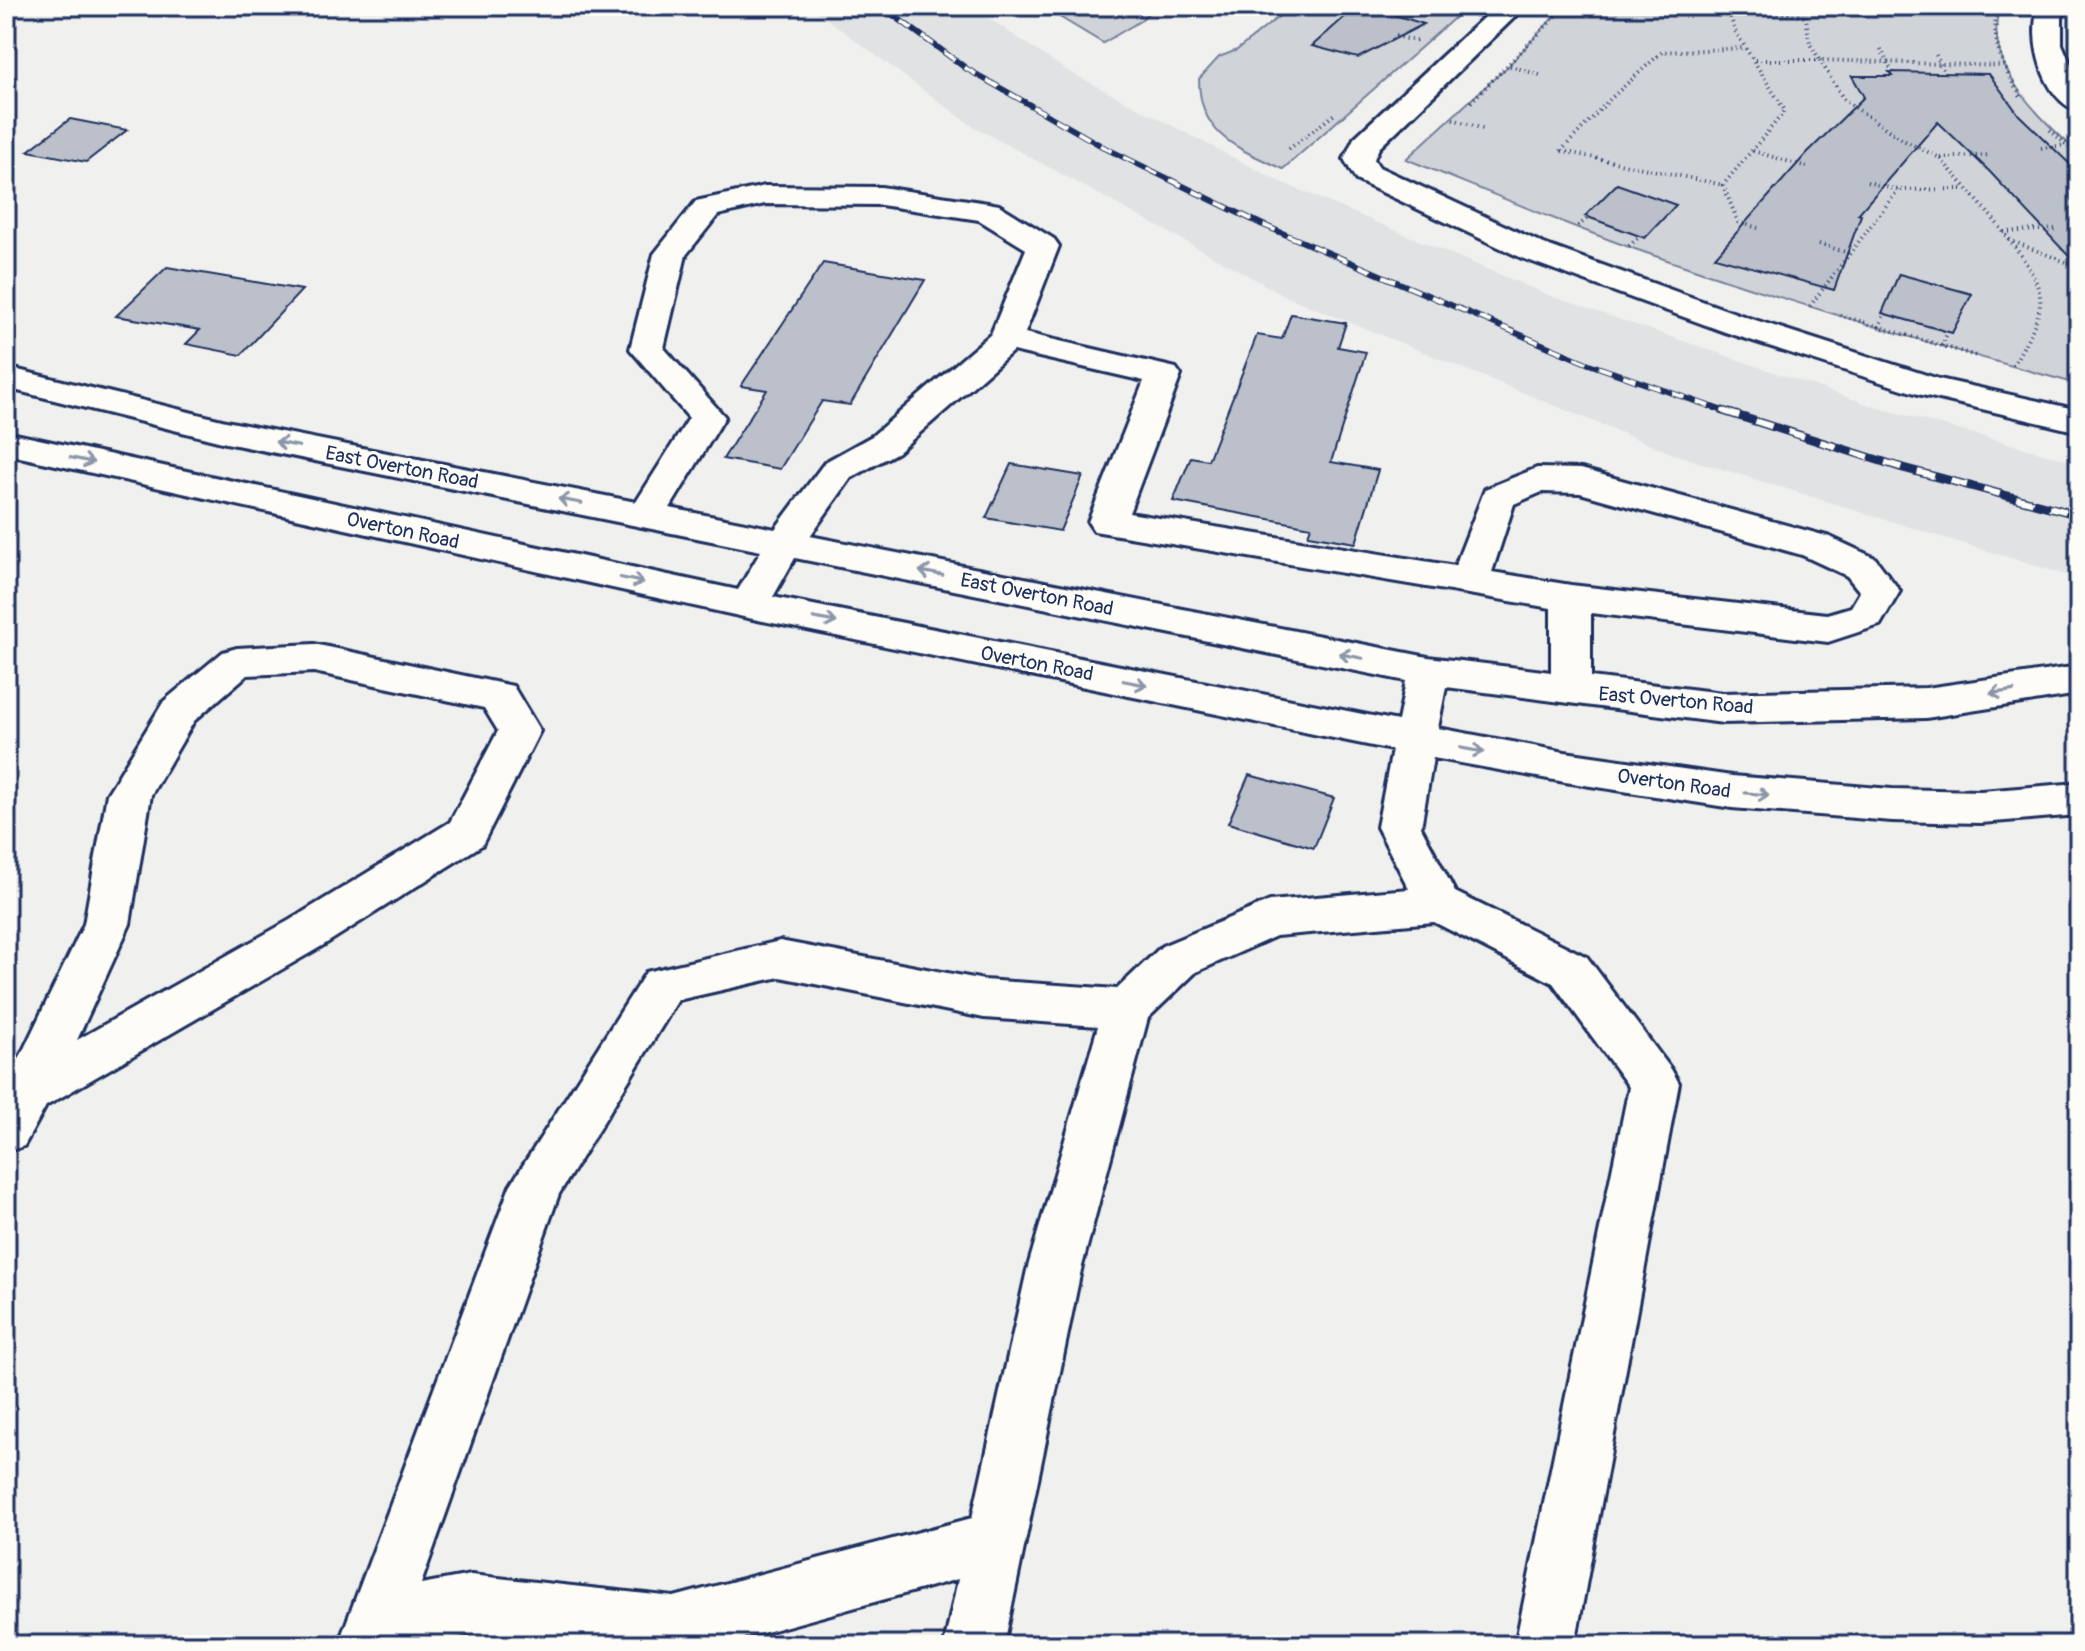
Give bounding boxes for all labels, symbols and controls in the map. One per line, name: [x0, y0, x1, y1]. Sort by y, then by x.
one-way arrow: [275, 436, 301, 451]
street label: East Overton Road: [323, 440, 481, 495]
one-way arrow: [69, 453, 94, 468]
one-way arrow: [558, 492, 583, 507]
street label: Overton Road: [344, 506, 461, 555]
one-way arrow: [919, 565, 944, 580]
street label: East Overton Road: [958, 567, 1116, 622]
one-way arrow: [619, 573, 644, 588]
one-way arrow: [812, 613, 837, 628]
street label: Overton Road: [978, 640, 1095, 687]
one-way arrow: [1339, 648, 1365, 663]
one-way arrow: [1121, 676, 1147, 691]
street label: East Overton Road: [1597, 681, 1754, 720]
one-way arrow: [1990, 685, 2015, 700]
one-way arrow: [1459, 743, 1484, 758]
street label: Overton Road: [1616, 763, 1732, 804]
one-way arrow: [1743, 787, 1769, 802]

